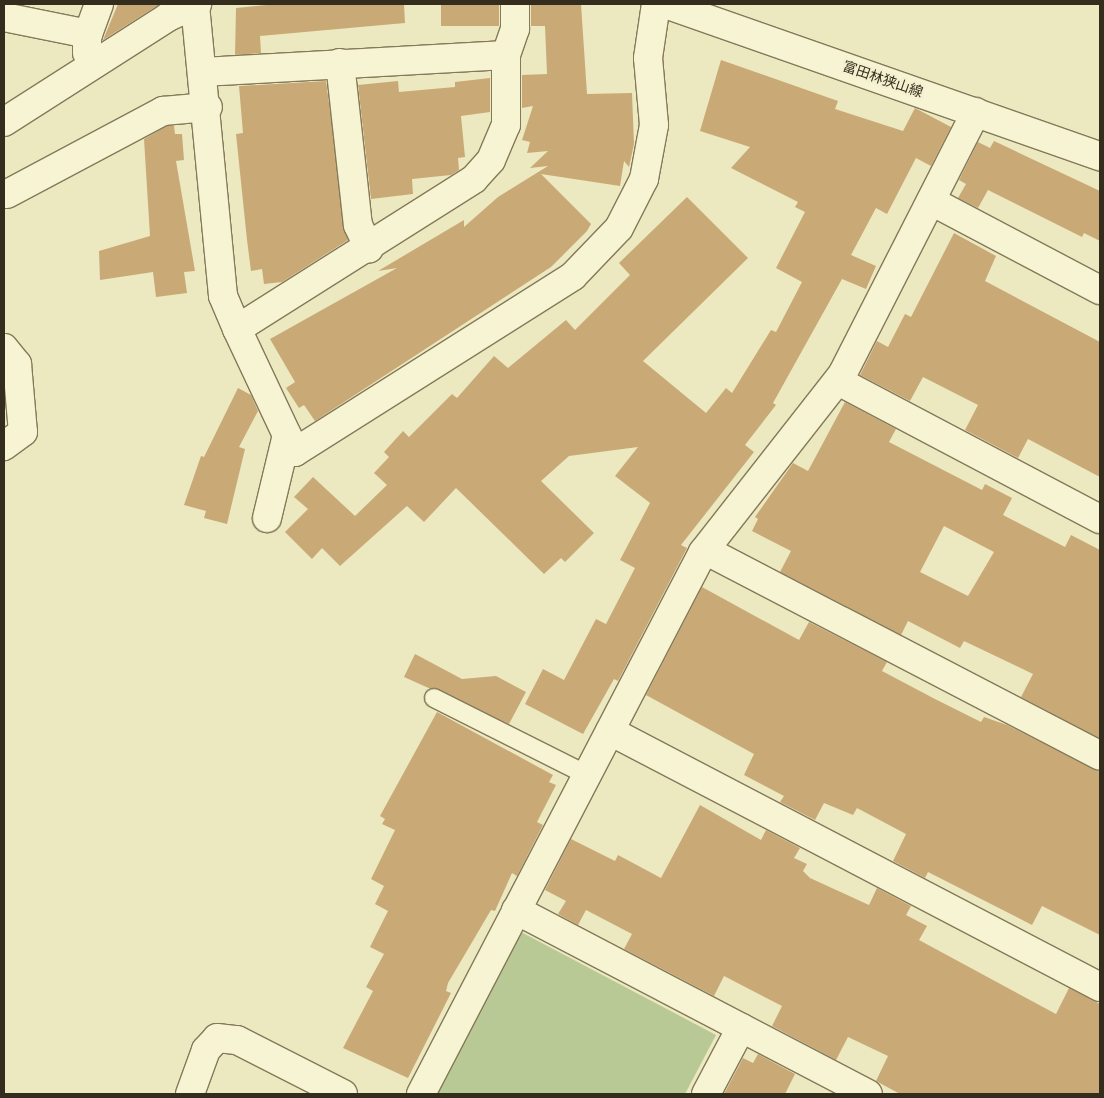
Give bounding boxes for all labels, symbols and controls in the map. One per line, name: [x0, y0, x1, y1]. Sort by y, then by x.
street label: 富田林狭山線: [841, 57, 925, 101]

